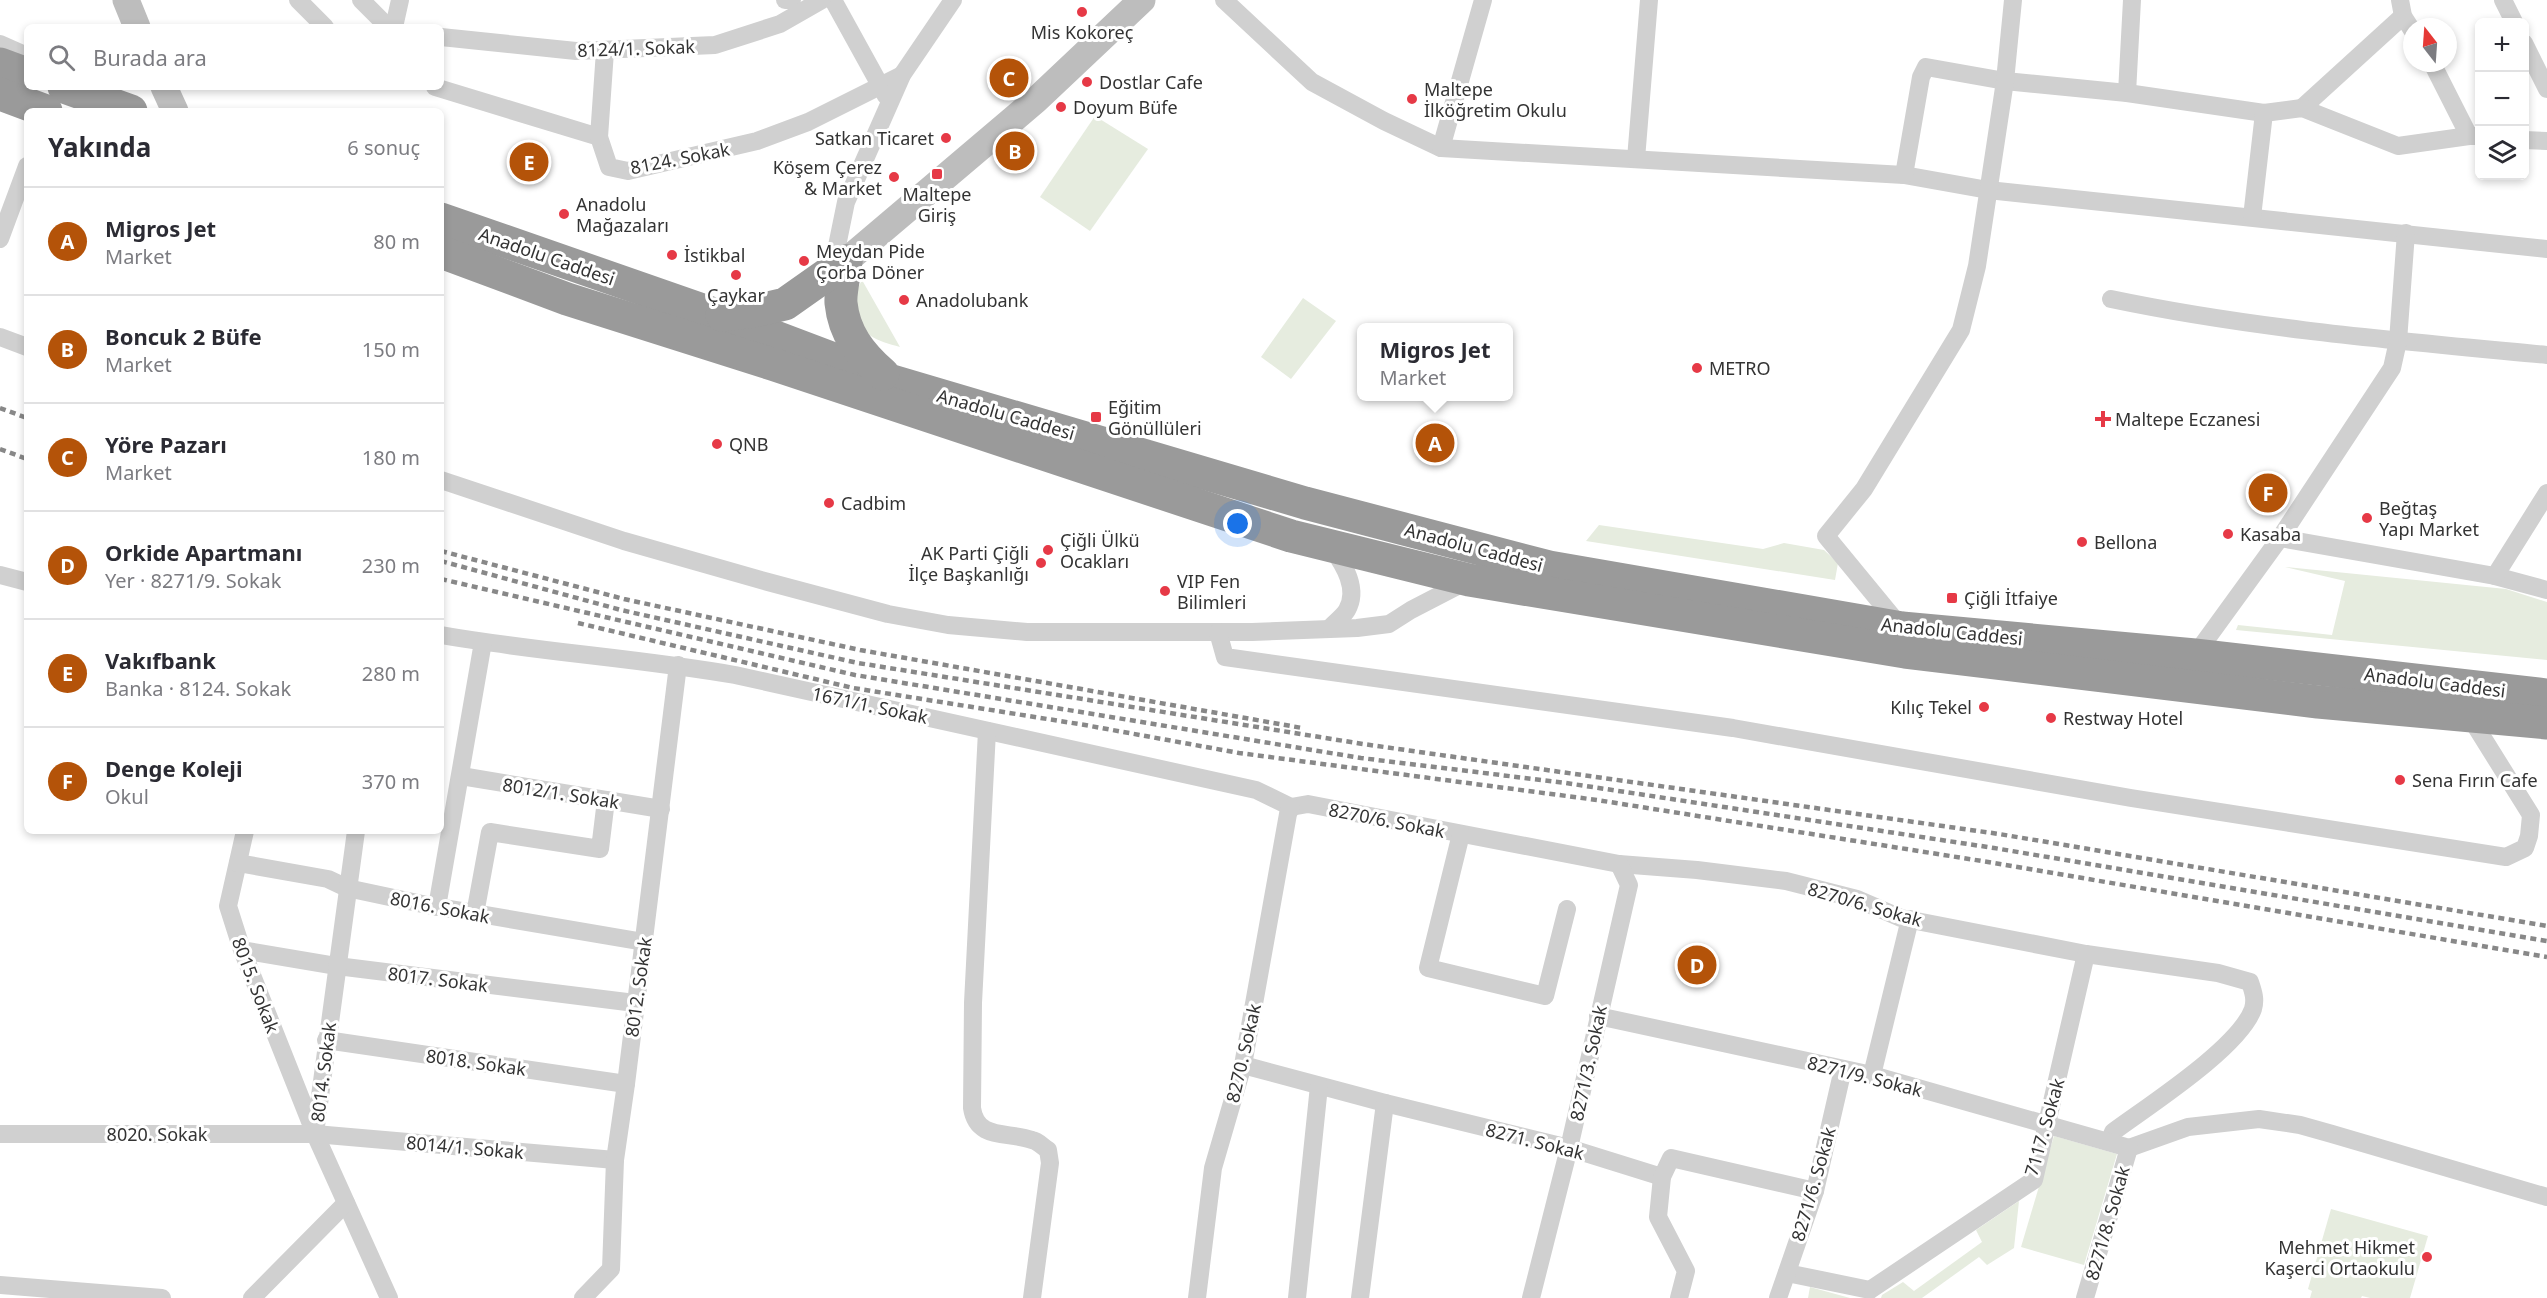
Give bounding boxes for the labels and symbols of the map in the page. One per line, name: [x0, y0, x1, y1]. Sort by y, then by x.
marker: Mis Kokoreç: [1075, 5, 1089, 19]
north arrow: [2403, 18, 2457, 72]
place label: Mis Kokoreç: [1031, 20, 1134, 44]
street label: 8124/1. Sokak: [577, 34, 696, 62]
pin: C: [990, 56, 1028, 100]
place label: Dostlar Cafe: [1099, 70, 1203, 94]
marker: Dostlar Cafe: [1080, 75, 1094, 89]
place label: Maltepe İlköğretim Okulu: [1424, 77, 1567, 122]
marker: Maltepe İlköğretim Okulu: [1405, 92, 1419, 106]
place label: Doyum Büfe: [1073, 95, 1178, 119]
marker: Doyum Büfe: [1054, 100, 1068, 114]
place label: Satkan Ticaret: [815, 126, 934, 150]
pin: B: [996, 128, 1034, 174]
marker: Satkan Ticaret: [939, 131, 953, 145]
street label: 8124. Sokak: [628, 137, 732, 179]
pin: E: [510, 140, 548, 184]
place label: Köşem Çerez & Market: [773, 155, 882, 200]
marker: Maltepe Giriş: [930, 167, 944, 181]
marker: Köşem Çerez & Market: [887, 170, 901, 184]
place label: Maltepe Giriş: [903, 182, 971, 227]
place label: Anadolu Mağazaları: [576, 192, 669, 237]
marker: Anadolu Mağazaları: [557, 207, 571, 221]
street label: Anadolu Caddesi: [476, 222, 618, 290]
place label: Meydan Pide Çorba Döner: [816, 239, 925, 284]
place label: İstikbal: [684, 243, 745, 267]
marker: İstikbal: [665, 248, 679, 262]
marker: Meydan Pide Çorba Döner: [797, 254, 811, 268]
marker: Çaykar: [729, 268, 743, 282]
place label: Çaykar: [707, 283, 765, 307]
place label: Anadolubank: [916, 288, 1029, 312]
marker: Anadolubank: [897, 293, 911, 307]
place label: METRO: [1709, 356, 1771, 380]
marker: METRO: [1690, 361, 1704, 375]
street label: Anadolu Caddesi: [934, 383, 1078, 445]
place label: Eğitim Gönüllüleri: [1108, 395, 1202, 440]
place label: Maltepe Eczanesi: [2115, 407, 2260, 431]
marker: Eğitim Gönüllüleri: [1089, 410, 1103, 424]
marker: Maltepe Eczanesi: [2096, 412, 2110, 426]
pin: A: [1416, 420, 1454, 466]
place label: QNB: [729, 432, 768, 456]
marker: QNB: [710, 437, 724, 451]
pin: F: [2248, 470, 2288, 516]
place label: Cadbim: [841, 491, 906, 515]
marker: Cadbim: [822, 496, 836, 510]
place label: Beğtaş Yapı Market: [2379, 496, 2479, 541]
your location: [1223, 509, 1252, 538]
marker: Beğtaş Yapı Market: [2360, 511, 2374, 525]
street label: Anadolu Caddesi: [1402, 517, 1546, 577]
place label: Kasaba: [2240, 522, 2301, 546]
marker: Kasaba: [2221, 527, 2235, 541]
place label: Çiğli Ülkü Ocakları: [1060, 528, 1140, 573]
place label: Bellona: [2094, 530, 2157, 554]
marker: Bellona: [2075, 535, 2089, 549]
place label: AK Parti Çiğli İlçe Başkanlığı: [909, 541, 1029, 586]
marker: Çiğli Ülkü Ocakları: [1041, 543, 1055, 557]
marker: AK Parti Çiğli İlçe Başkanlığı: [1034, 556, 1048, 570]
place label: VIP Fen Bilimleri: [1177, 569, 1246, 614]
marker: VIP Fen Bilimleri: [1158, 584, 1172, 598]
place label: Çiğli İtfaiye: [1964, 586, 2058, 610]
marker: Çiğli İtfaiye: [1945, 591, 1959, 605]
street label: Anadolu Caddesi: [1880, 612, 2024, 650]
street label: Anadolu Caddesi: [2363, 661, 2507, 703]
street label: 1671/1. Sokak: [810, 681, 930, 729]
place label: Kılıç Tekel: [1890, 695, 1972, 719]
marker: Kılıç Tekel: [1977, 700, 1991, 714]
place label: Restway Hotel: [2063, 706, 2183, 730]
marker: Restway Hotel: [2044, 711, 2058, 725]
place label: Sena Fırın Cafe: [2412, 768, 2538, 792]
street label: 8012/1. Sokak: [501, 772, 621, 814]
marker: Sena Fırın Cafe: [2393, 773, 2407, 787]
street label: 8270/6. Sokak: [1327, 797, 1447, 843]
street label: 8270/6. Sokak: [1805, 876, 1925, 932]
street label: 8016. Sokak: [388, 886, 492, 928]
street label: 8015. Sokak: [227, 934, 285, 1037]
street label: 8012. Sokak: [619, 935, 657, 1039]
pin: D: [1678, 942, 1716, 988]
street label: 8017. Sokak: [387, 961, 490, 997]
street label: 8270. Sokak: [1220, 1001, 1266, 1105]
street label: 8271/3. Sokak: [1564, 1003, 1612, 1123]
street label: 8014. Sokak: [305, 1020, 341, 1123]
street label: 8018. Sokak: [424, 1043, 528, 1081]
street label: 8271/9. Sokak: [1805, 1050, 1925, 1102]
street label: 7117. Sokak: [2019, 1075, 2070, 1179]
street label: 8271. Sokak: [1483, 1117, 1587, 1165]
street label: 8020. Sokak: [107, 1122, 208, 1146]
street label: 8271/6. Sokak: [1785, 1124, 1841, 1244]
street label: 8014/1. Sokak: [405, 1130, 525, 1164]
street label: 8271/8. Sokak: [2079, 1163, 2135, 1283]
place label: Mehmet Hikmet Kaşerci Ortaokulu: [2264, 1235, 2415, 1280]
marker: Mehmet Hikmet Kaşerci Ortaokulu: [2420, 1250, 2434, 1264]

